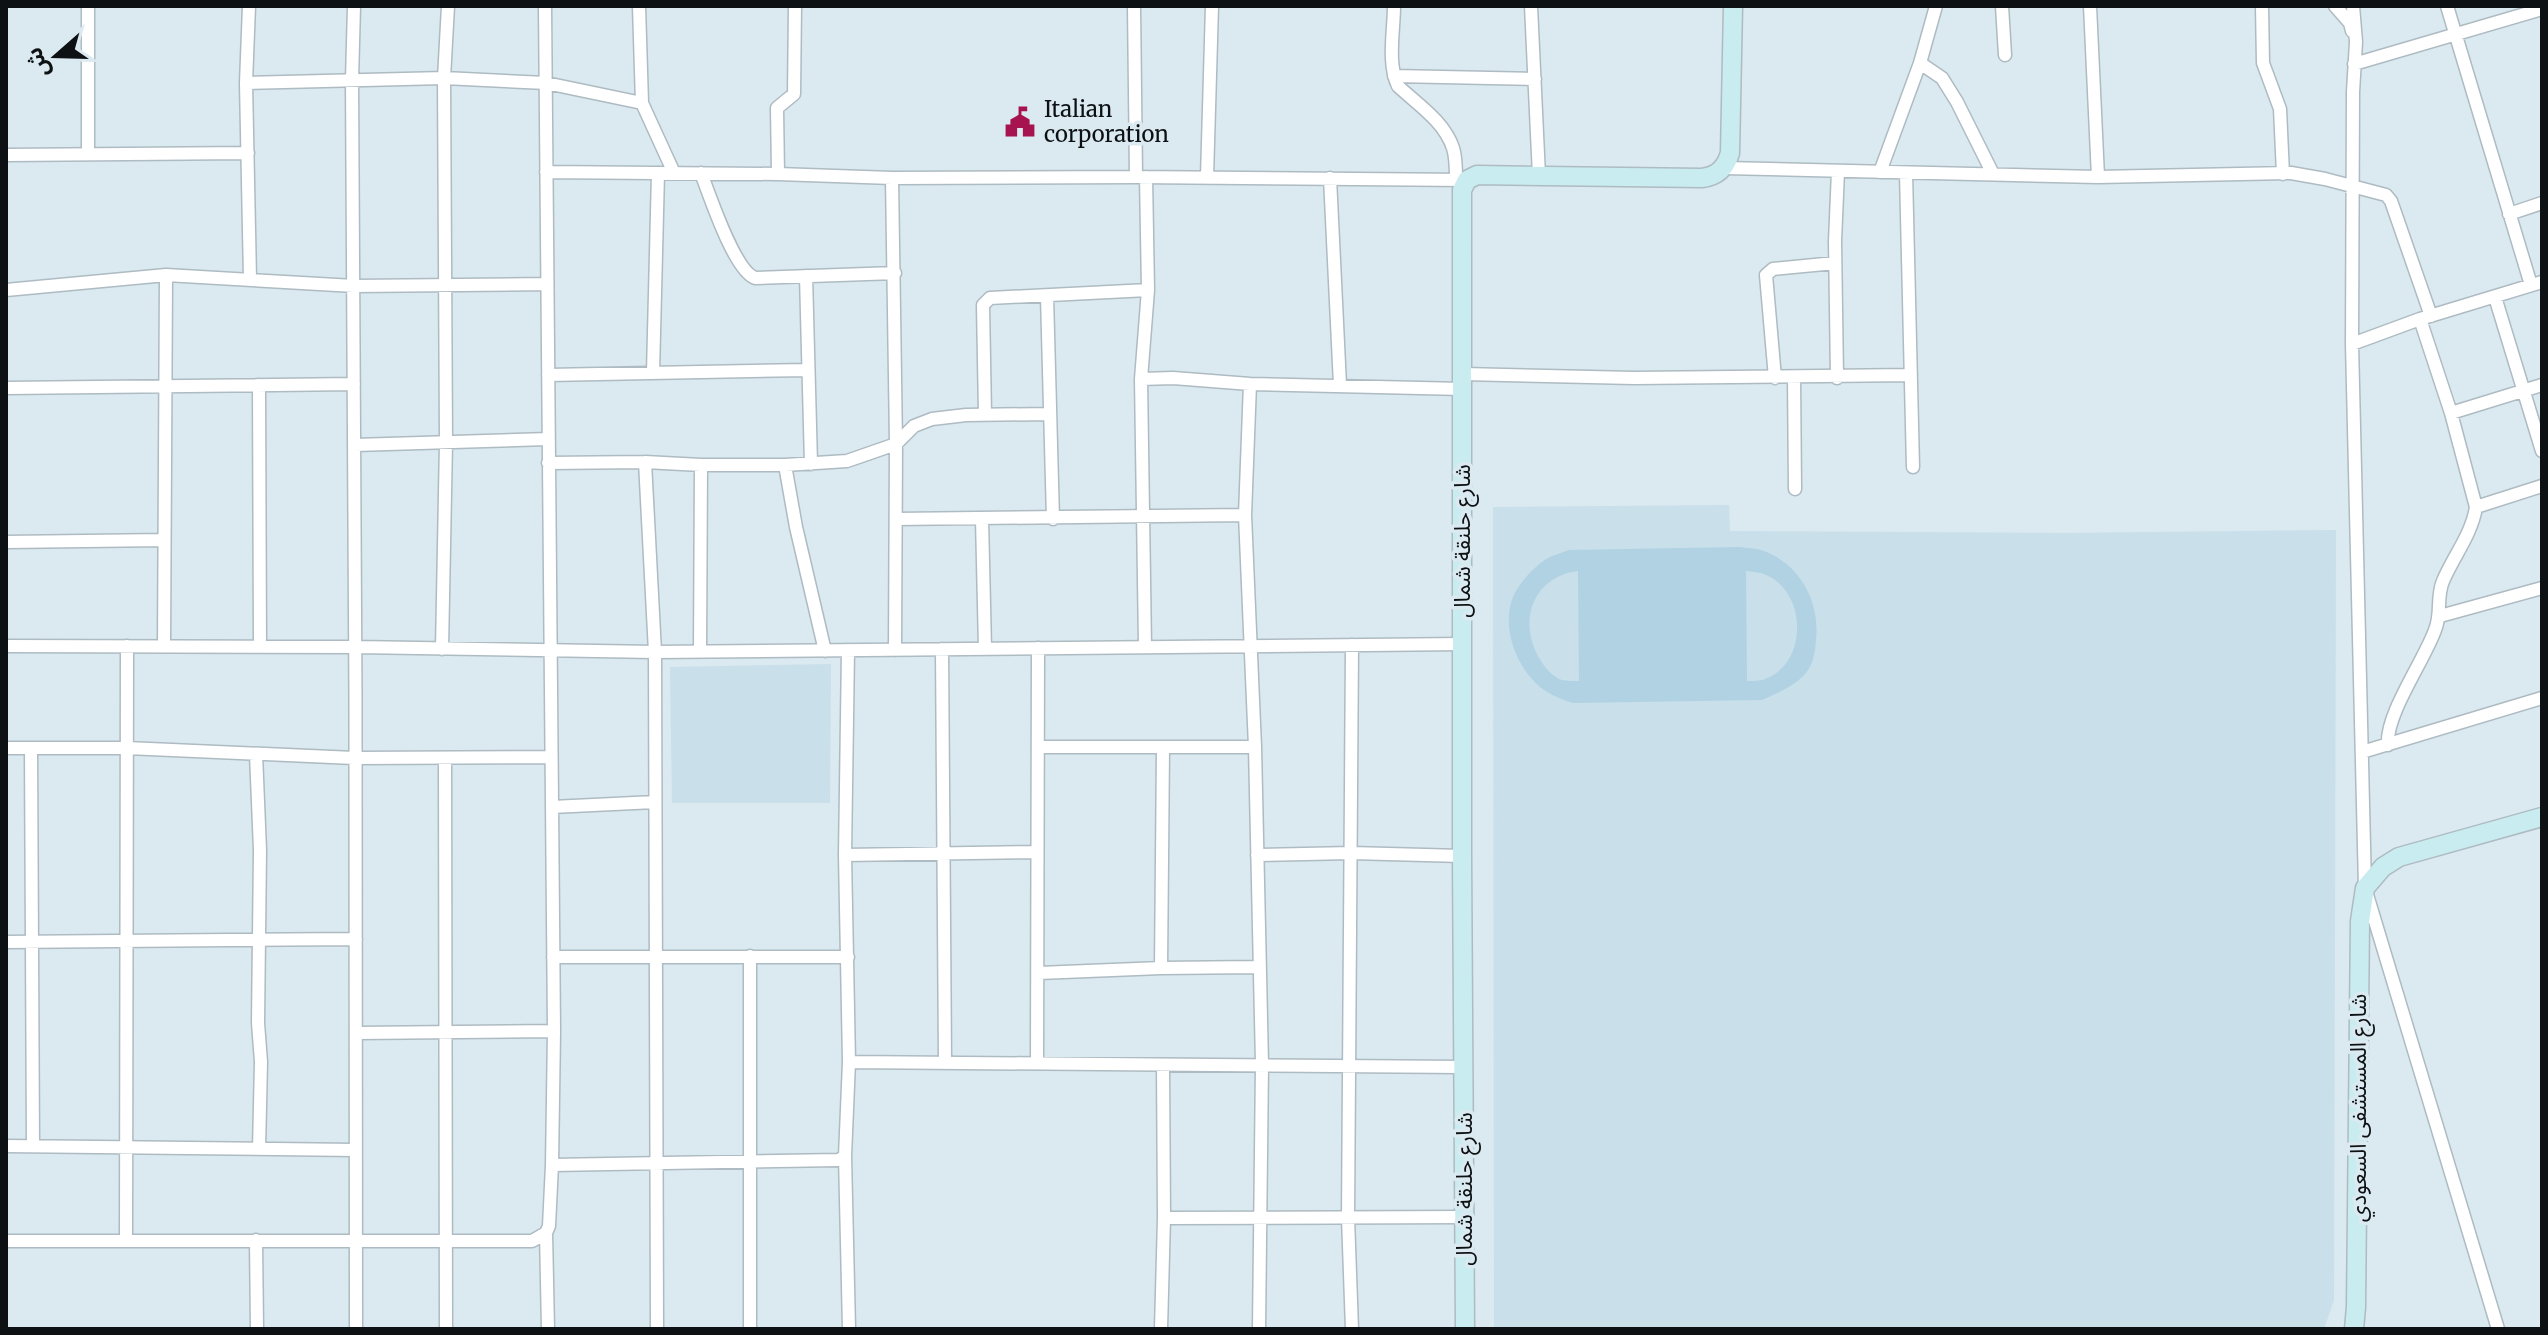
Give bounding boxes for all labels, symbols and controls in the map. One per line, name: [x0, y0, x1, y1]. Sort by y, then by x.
north arrow: [16, 16, 96, 96]
text: ش: [19, 44, 56, 82]
place label: Italian corporation: [1044, 95, 1169, 148]
public building icon: Italian corporation: [1003, 105, 1037, 139]
street label: شارع حلنقة شمال: [1448, 464, 1479, 618]
street label: شارع المستشفى السعودي: [2344, 994, 2375, 1222]
street label: شارع حلنقة شمال: [1450, 1112, 1481, 1266]

